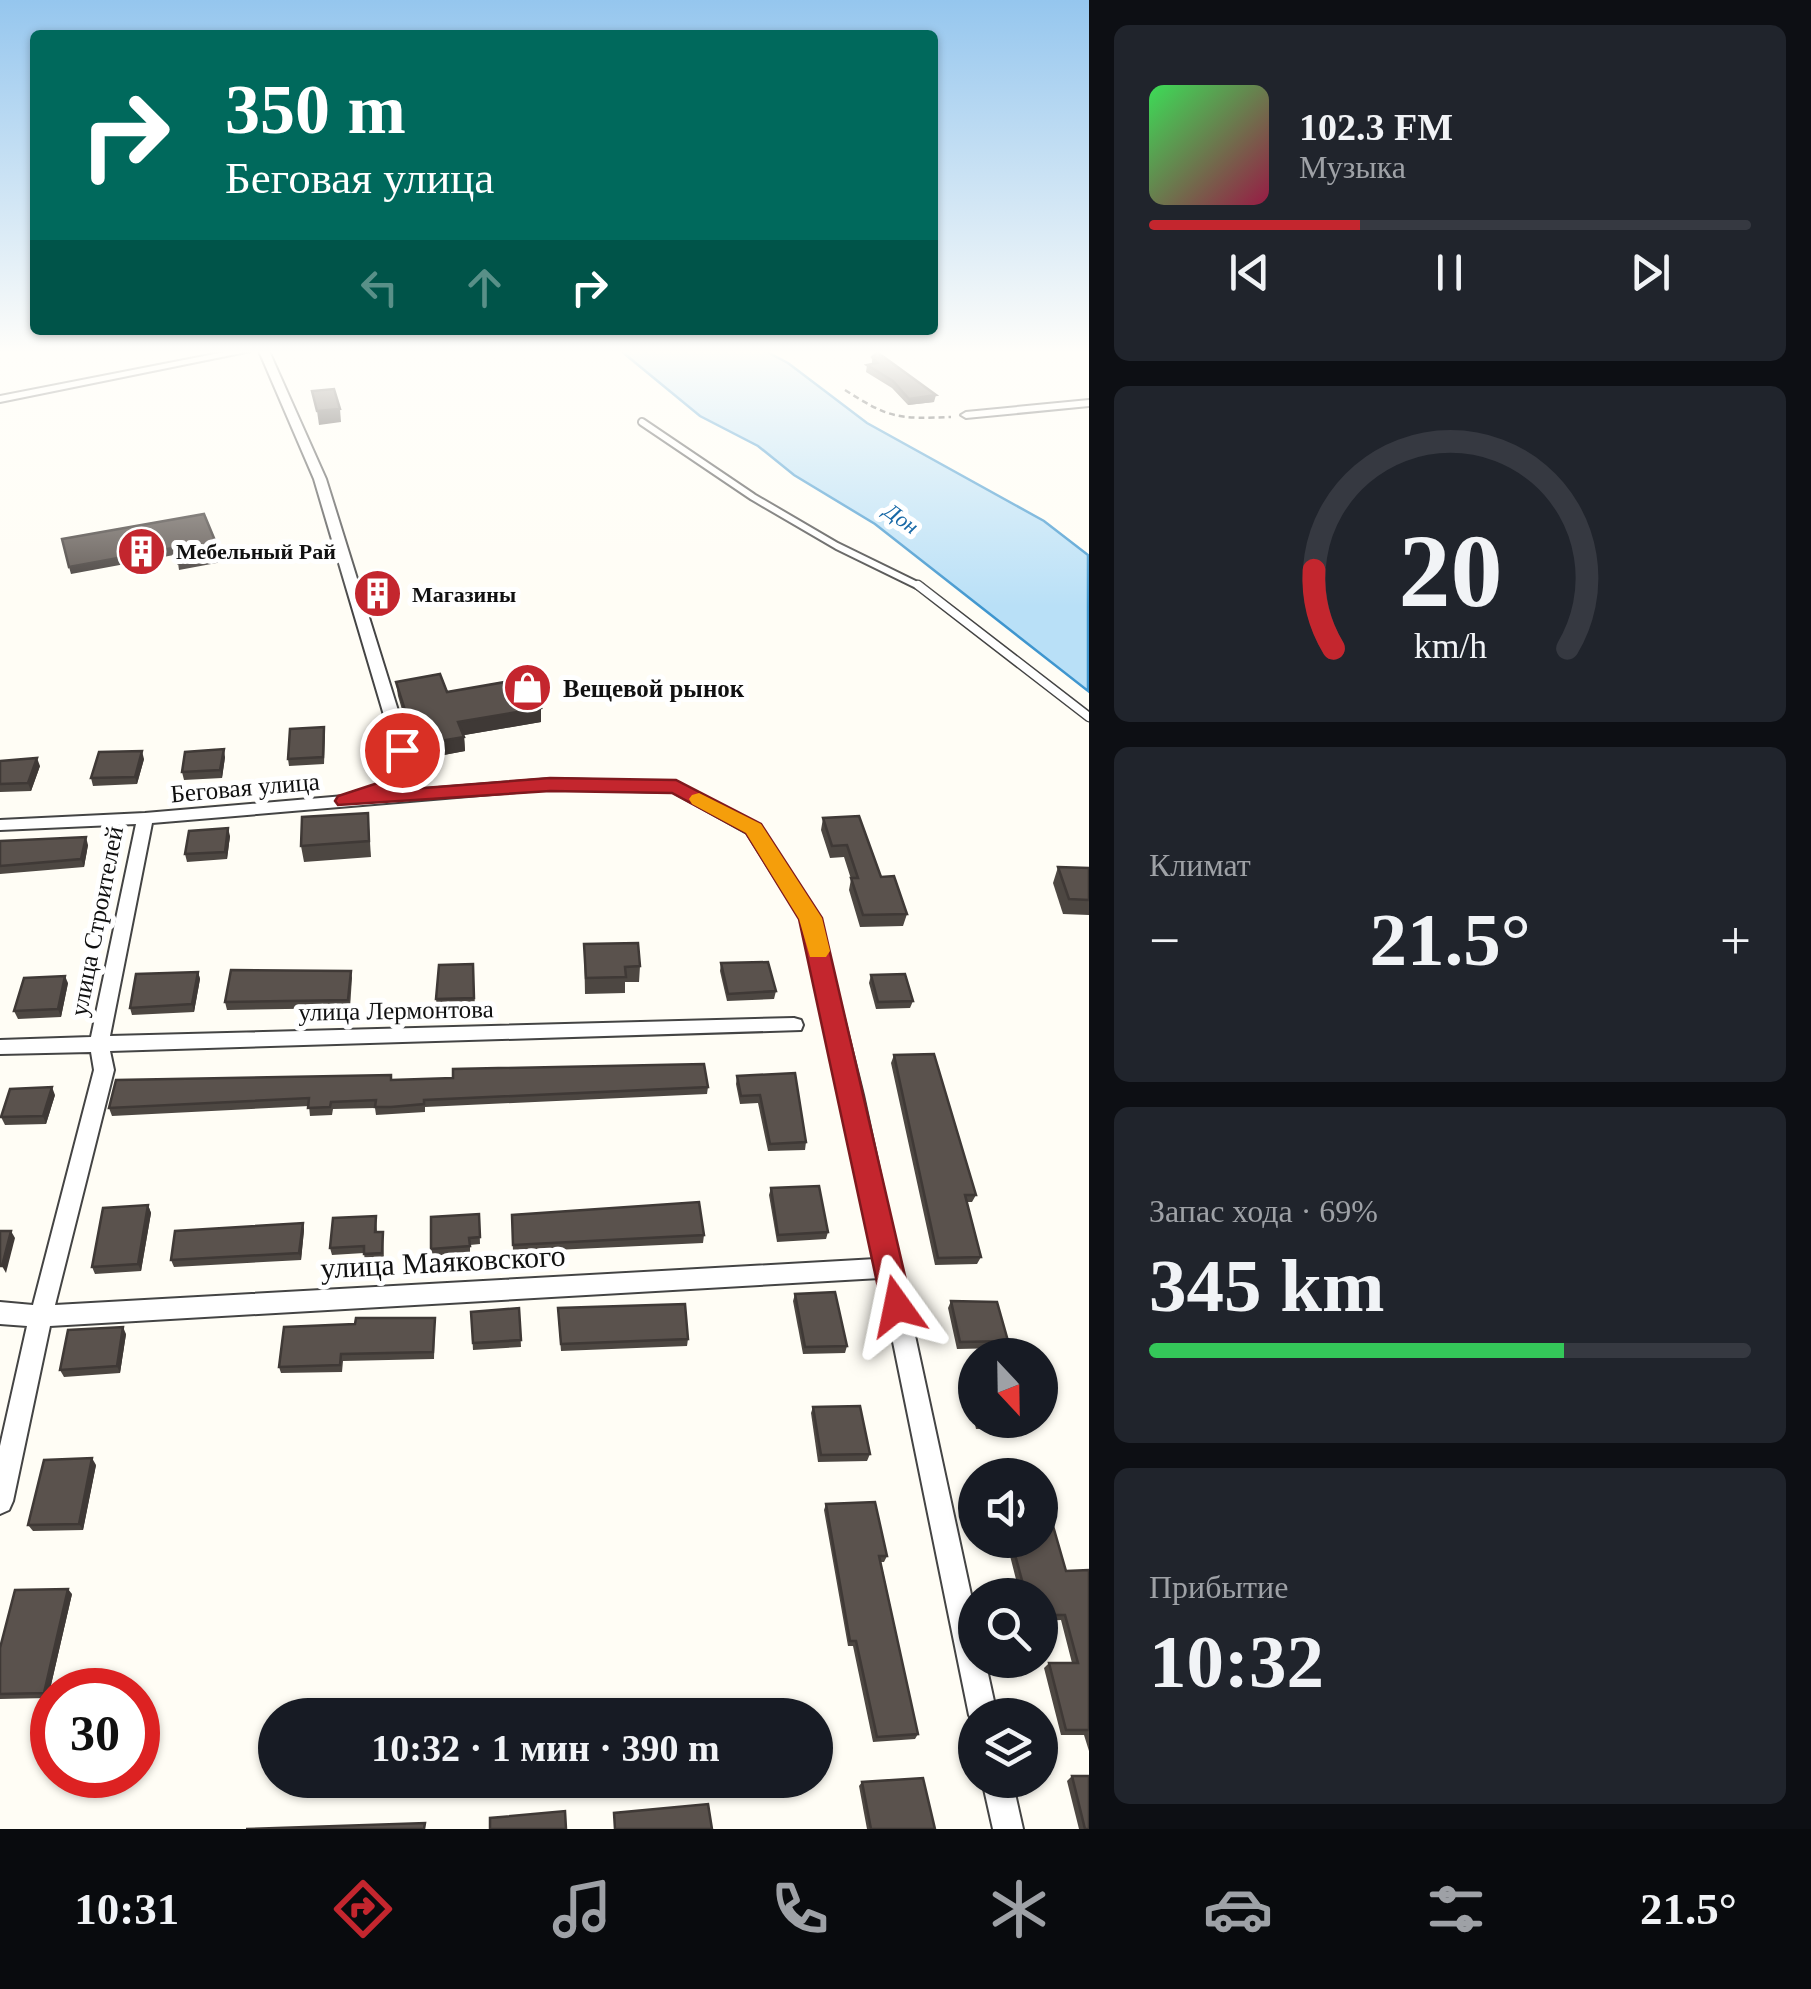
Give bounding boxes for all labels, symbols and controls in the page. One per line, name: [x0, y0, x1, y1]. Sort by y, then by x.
icon: right: [60, 70, 190, 200]
text: 350 m: [225, 71, 406, 148]
text: 102.3 FM: [1299, 106, 1453, 148]
text: Музыка: [1299, 149, 1406, 185]
text: Беговая улица: [225, 153, 494, 203]
icon: previous: [1222, 245, 1277, 300]
icon: pause: [1422, 245, 1477, 300]
icon: next: [1623, 245, 1678, 300]
icon: left: [352, 260, 407, 315]
icon: ahead: [457, 260, 512, 315]
icon: right: [562, 260, 617, 315]
water label: Дон: [878, 497, 924, 539]
text: 20: [1398, 513, 1502, 628]
building icon: Мебельный Рай: [115, 525, 167, 577]
place label: Мебельный Рай: [176, 539, 336, 564]
building icon: Магазины: [351, 568, 403, 620]
place label: Магазины: [412, 582, 516, 607]
text: km/h: [1413, 626, 1487, 666]
shop icon: Вещевой рынок: [502, 662, 554, 714]
place label: Вещевой рынок: [563, 675, 745, 702]
pin: [360, 708, 445, 793]
icon: arrive: [375, 723, 430, 778]
street label: Беговая улица: [169, 768, 321, 807]
street label: улица Строителей: [65, 824, 128, 1018]
text: Климат: [1149, 847, 1251, 883]
text: 21.5°: [1369, 898, 1531, 981]
text: −: [1149, 910, 1180, 971]
text: +: [1720, 910, 1751, 971]
street label: улица Лермонтова: [298, 995, 494, 1026]
text: Запас хода · 69%: [1149, 1193, 1378, 1229]
street label: улица Маяковского: [320, 1239, 566, 1284]
text: 345 km: [1149, 1244, 1384, 1327]
position arrow: [845, 1254, 949, 1358]
north arrow: [958, 1338, 1058, 1438]
map controls: [958, 1338, 1058, 1798]
button: sound: [958, 1458, 1058, 1558]
text: Прибытие: [1149, 1569, 1288, 1605]
button: search: [958, 1578, 1058, 1678]
text: 10:32: [1149, 1620, 1324, 1703]
speed limit sign: 30: [30, 1668, 160, 1798]
button: layers: [958, 1698, 1058, 1798]
text: 10:32 · 1 мин · 390 m: [371, 1727, 720, 1769]
icon: directions: [328, 1874, 398, 1944]
icon: music: [547, 1874, 617, 1944]
icon: phone: [765, 1874, 835, 1944]
icon: climate: [984, 1874, 1054, 1944]
icon: car: [1203, 1874, 1273, 1944]
icon: filters: [1421, 1874, 1491, 1944]
text: 10:31: [74, 1884, 179, 1934]
text: 21.5°: [1640, 1884, 1737, 1934]

